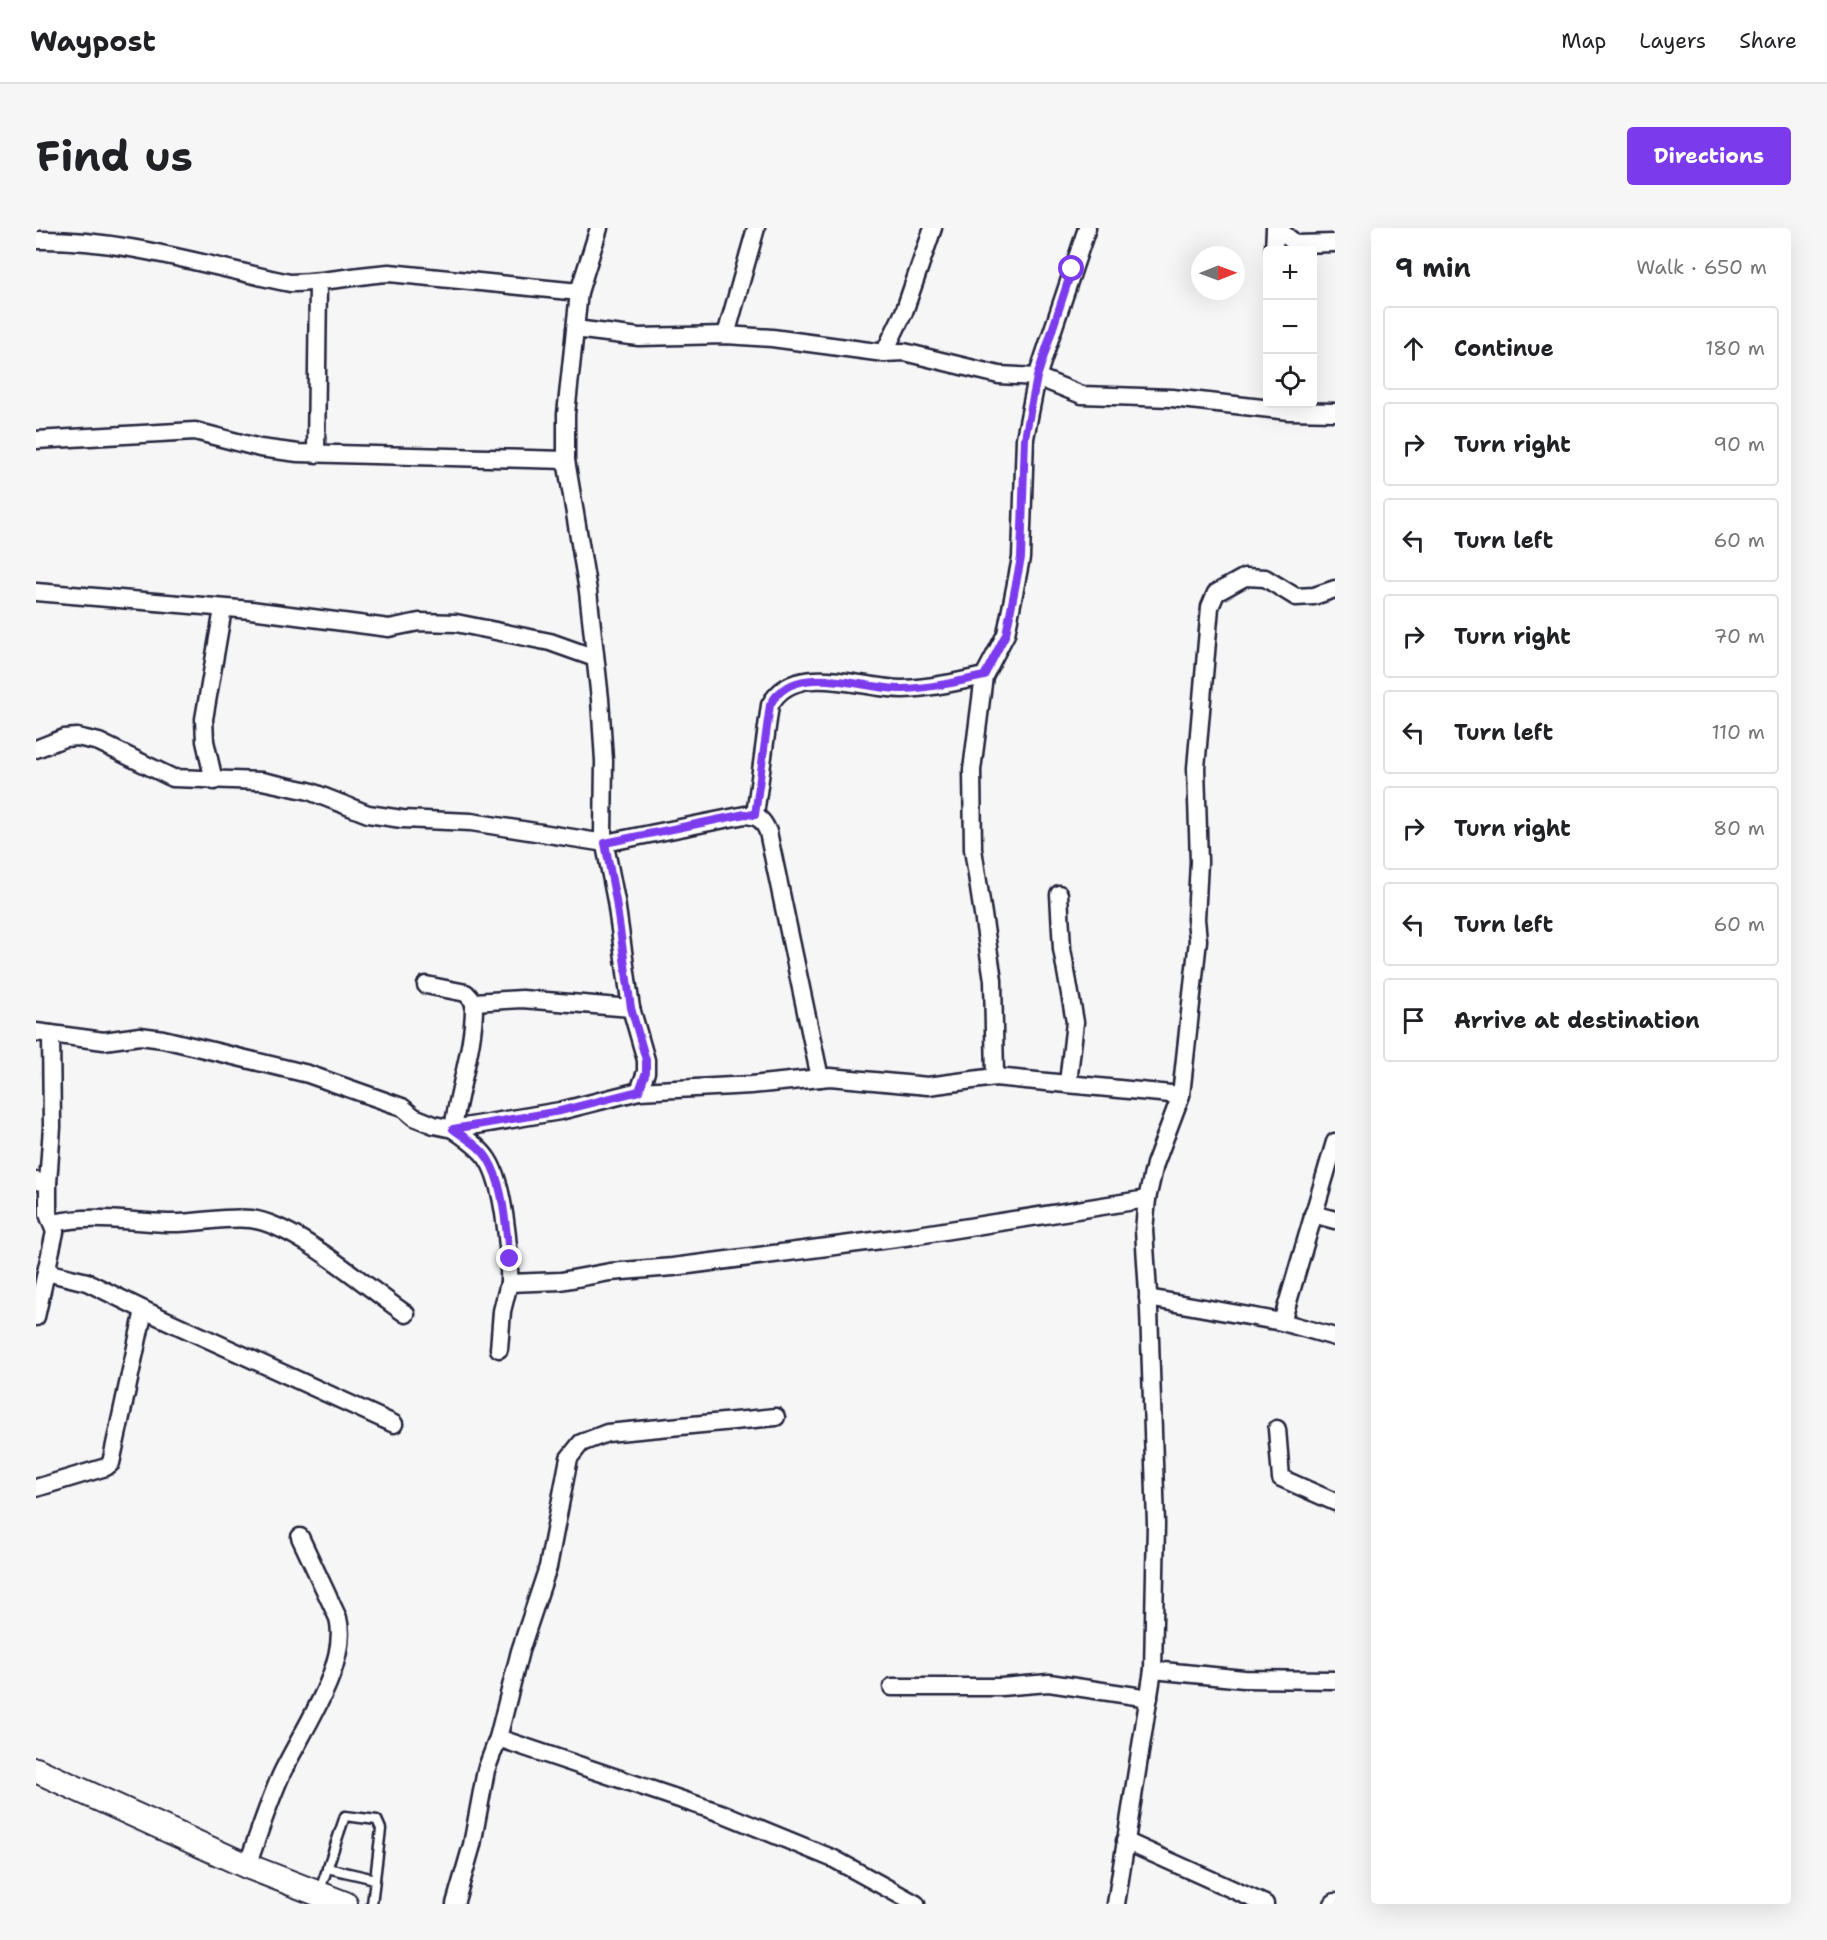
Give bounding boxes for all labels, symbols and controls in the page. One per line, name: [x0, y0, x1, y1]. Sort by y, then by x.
text: Waypost: [30, 22, 156, 60]
text: Map: [1561, 27, 1606, 55]
text: Layers: [1639, 27, 1706, 55]
text: Share: [1739, 27, 1797, 55]
button: Directions: [1627, 127, 1791, 185]
text: Find us: [36, 128, 193, 184]
north arrow: [1191, 246, 1245, 300]
map controls: [1263, 246, 1317, 408]
button: +: [1263, 246, 1317, 300]
text: 9 min: [1395, 250, 1471, 285]
text: Walk · 650 m: [1636, 254, 1767, 280]
route start: [1058, 255, 1084, 281]
button: −: [1263, 300, 1317, 354]
icon: ahead: [1397, 332, 1430, 365]
text: Continue: [1454, 334, 1554, 363]
text: 180 m: [1705, 335, 1765, 361]
button: locate: [1263, 354, 1317, 408]
icon: right: [1397, 428, 1430, 461]
text: Turn right: [1454, 430, 1571, 459]
text: 90 m: [1713, 431, 1765, 457]
icon: left: [1397, 524, 1430, 557]
text: Turn left: [1454, 526, 1553, 555]
text: 60 m: [1713, 527, 1765, 553]
icon: right: [1397, 620, 1430, 653]
text: Turn right: [1454, 622, 1571, 651]
text: 70 m: [1713, 623, 1765, 649]
icon: left: [1397, 716, 1430, 749]
text: Turn left: [1454, 718, 1553, 747]
text: 110 m: [1711, 719, 1765, 745]
icon: right: [1397, 812, 1430, 845]
text: Turn right: [1454, 814, 1571, 843]
text: 80 m: [1713, 815, 1765, 841]
icon: left: [1397, 908, 1430, 941]
text: Turn left: [1454, 910, 1553, 939]
text: 60 m: [1713, 911, 1765, 937]
icon: arrive: [1397, 1004, 1430, 1037]
text: Arrive at destination: [1454, 1006, 1700, 1035]
route end: [496, 1245, 522, 1271]

